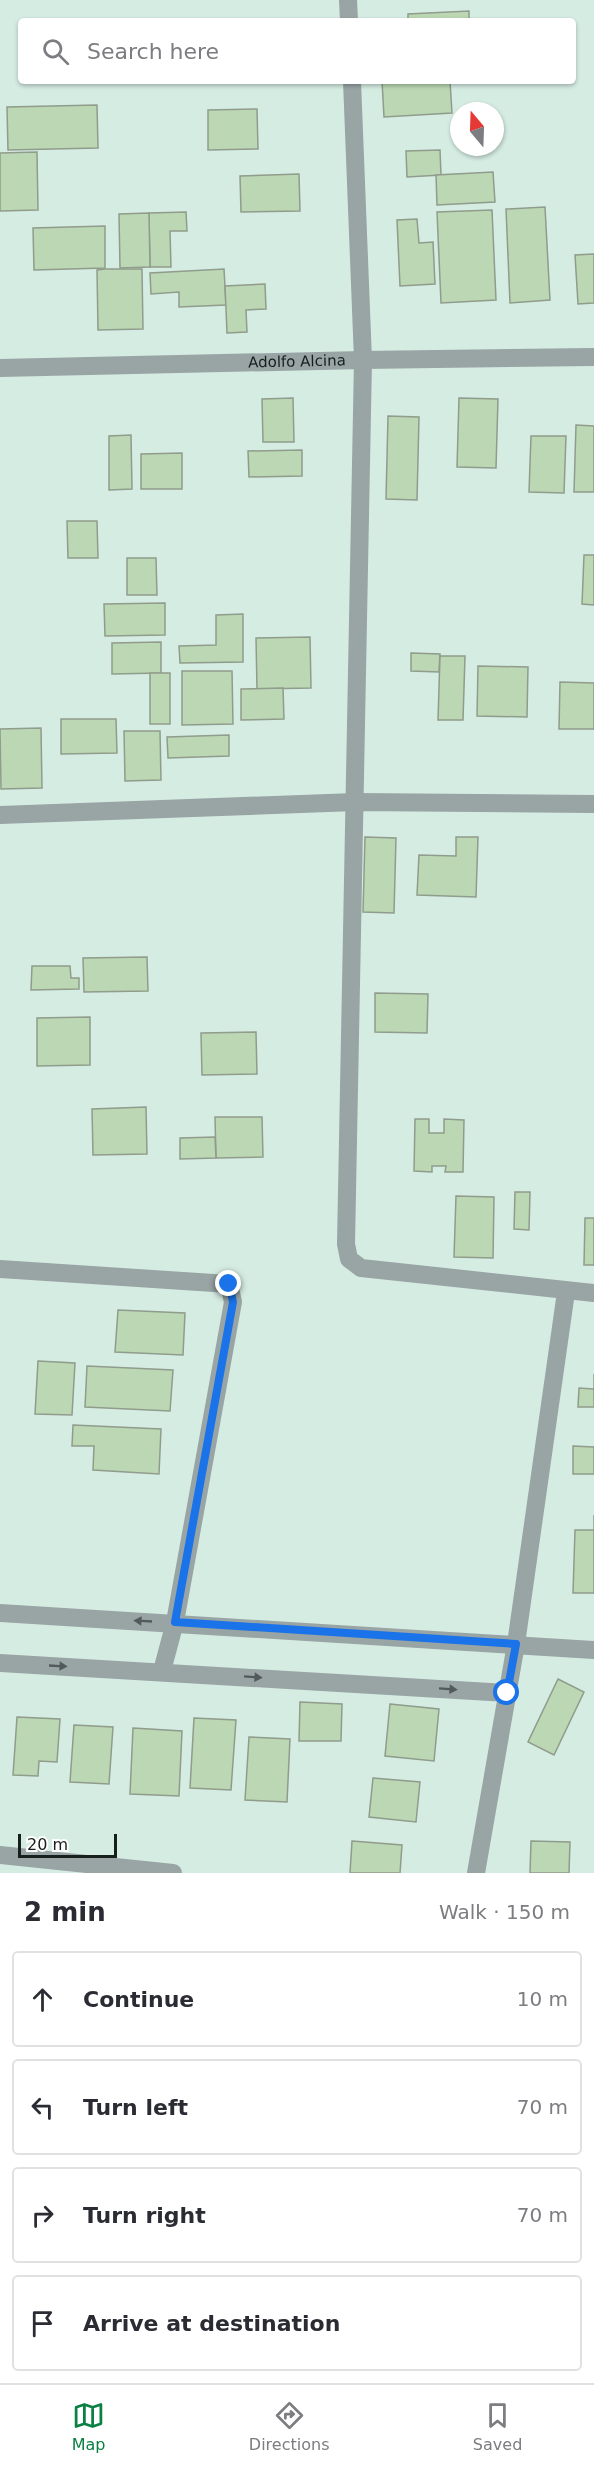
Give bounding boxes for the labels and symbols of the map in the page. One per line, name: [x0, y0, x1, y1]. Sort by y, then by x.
north arrow: [450, 102, 504, 156]
street label: Adolfo Alcina: [248, 351, 346, 372]
route end: [215, 1270, 241, 1296]
one-way arrow: [134, 1616, 153, 1625]
one-way arrow: [49, 1661, 68, 1670]
one-way arrow: [244, 1672, 263, 1682]
route start: [493, 1679, 519, 1705]
one-way arrow: [438, 1684, 457, 1694]
scale bar: [18, 1831, 117, 1858]

